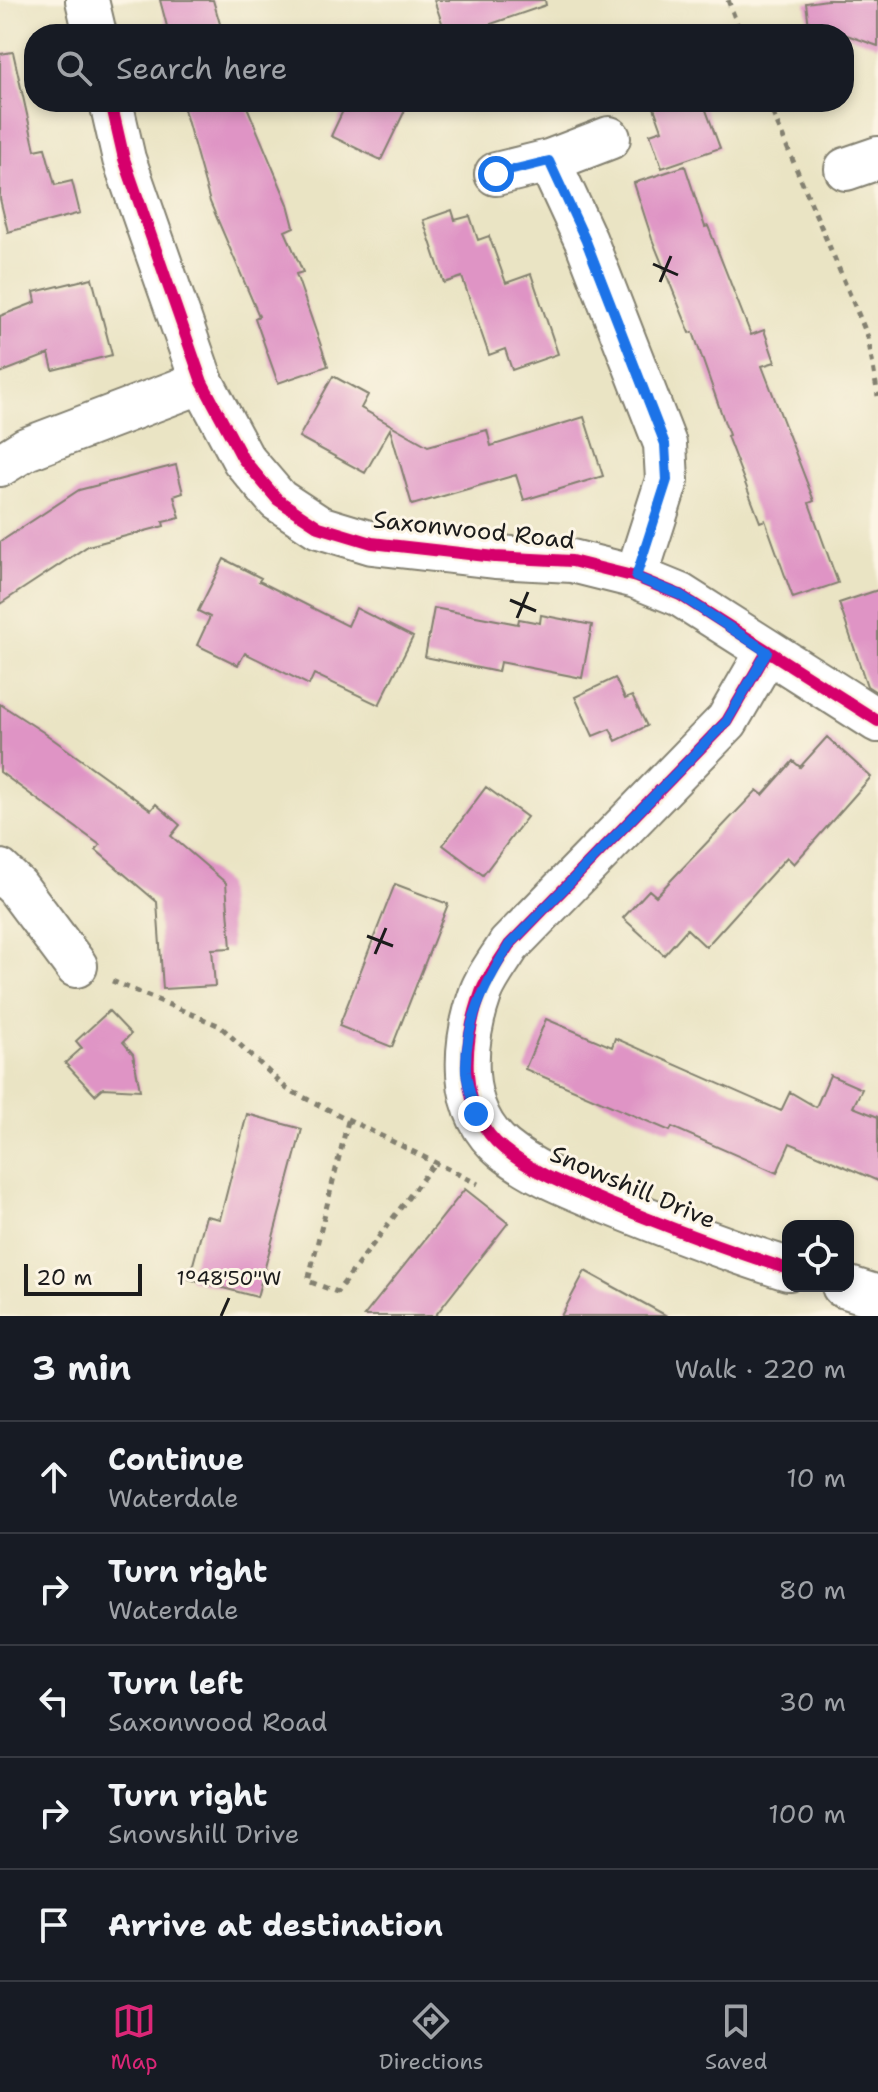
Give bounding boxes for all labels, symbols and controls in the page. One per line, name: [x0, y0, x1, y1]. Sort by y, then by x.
search box: [24, 24, 854, 112]
icon: search: [52, 46, 96, 90]
text: Search here: [116, 48, 287, 89]
route start: [478, 156, 514, 192]
street label: Saxonwood Road: [372, 503, 576, 557]
route end: [458, 1096, 494, 1132]
street label: Snowshill Drive: [545, 1138, 721, 1236]
map controls: [782, 1220, 854, 1292]
button: locate: [782, 1220, 854, 1292]
scale bar: [24, 1260, 142, 1296]
text: 20 m: [36, 1263, 93, 1292]
text: 1°48'50"W: [177, 1265, 281, 1291]
text: 3 min: [32, 1345, 131, 1391]
text: Walk · 220 m: [674, 1351, 846, 1386]
text: Continue: [108, 1439, 244, 1480]
icon: ahead: [32, 1455, 76, 1499]
text: 10 m: [786, 1460, 846, 1495]
text: Waterdale: [108, 1480, 239, 1515]
text: Turn right: [108, 1551, 267, 1592]
icon: right: [32, 1567, 76, 1611]
text: 80 m: [779, 1572, 846, 1607]
text: Waterdale: [108, 1592, 239, 1627]
text: Turn left: [108, 1663, 243, 1704]
icon: left: [32, 1679, 76, 1723]
text: 30 m: [779, 1684, 846, 1719]
text: Saxonwood Road: [108, 1704, 328, 1739]
text: Turn right: [108, 1775, 267, 1816]
icon: right: [32, 1791, 76, 1835]
text: 100 m: [768, 1796, 846, 1831]
text: Snowshill Drive: [108, 1816, 299, 1851]
icon: arrive: [32, 1903, 76, 1947]
text: Arrive at destination: [108, 1905, 443, 1946]
tab: Map: [111, 1999, 158, 2076]
tab: Directions: [379, 1999, 484, 2076]
tab: Saved: [705, 1999, 767, 2076]

